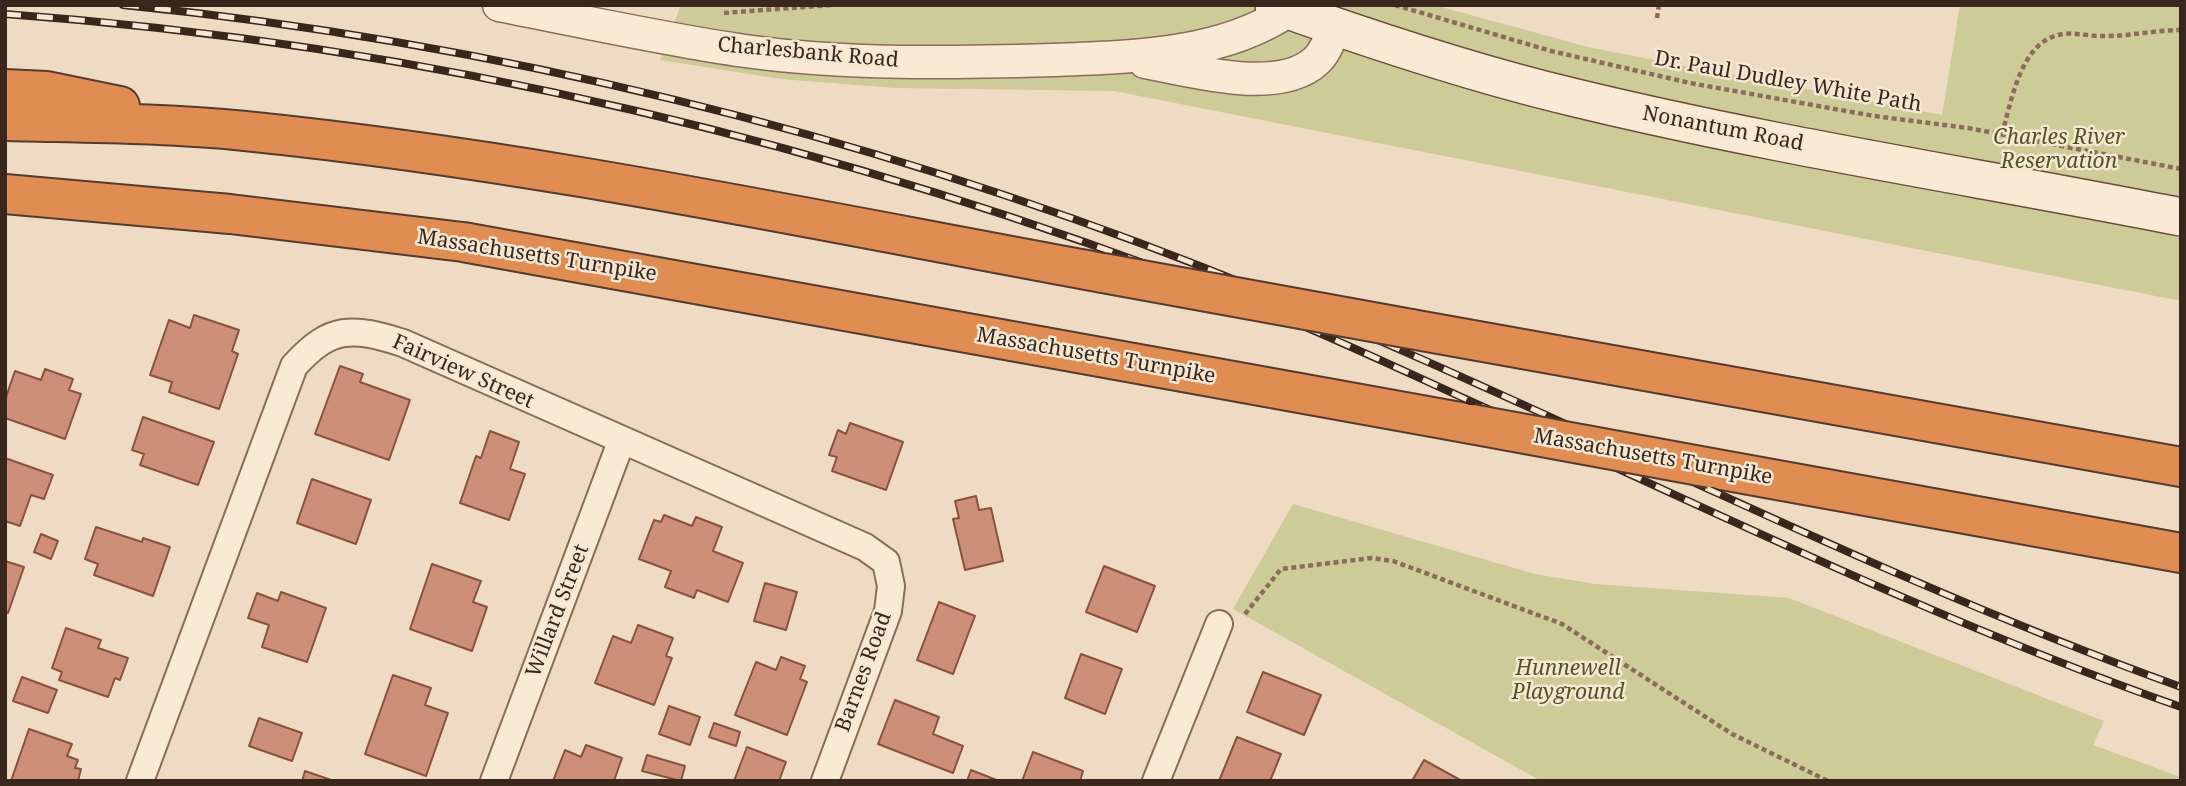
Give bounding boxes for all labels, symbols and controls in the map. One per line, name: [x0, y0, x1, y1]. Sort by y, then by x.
street label: Charlesbank Road: [716, 33, 900, 73]
street label: Dr. Paul Dudley White Path: [1652, 46, 1924, 118]
street label: Nonantum Road: [1640, 101, 1806, 157]
park label: Charles River Reservation: [1993, 125, 2125, 175]
street label: Massachusetts Turnpike: [415, 225, 659, 287]
street label: Massachusetts Turnpike: [975, 323, 1217, 389]
street label: Fairview Street: [388, 330, 538, 414]
street label: Massachusetts Turnpike: [1532, 424, 1774, 490]
street label: Willard Street: [521, 541, 595, 681]
street label: Barnes Road: [831, 609, 897, 735]
park label: Hunnewell Playground: [1512, 656, 1624, 706]

